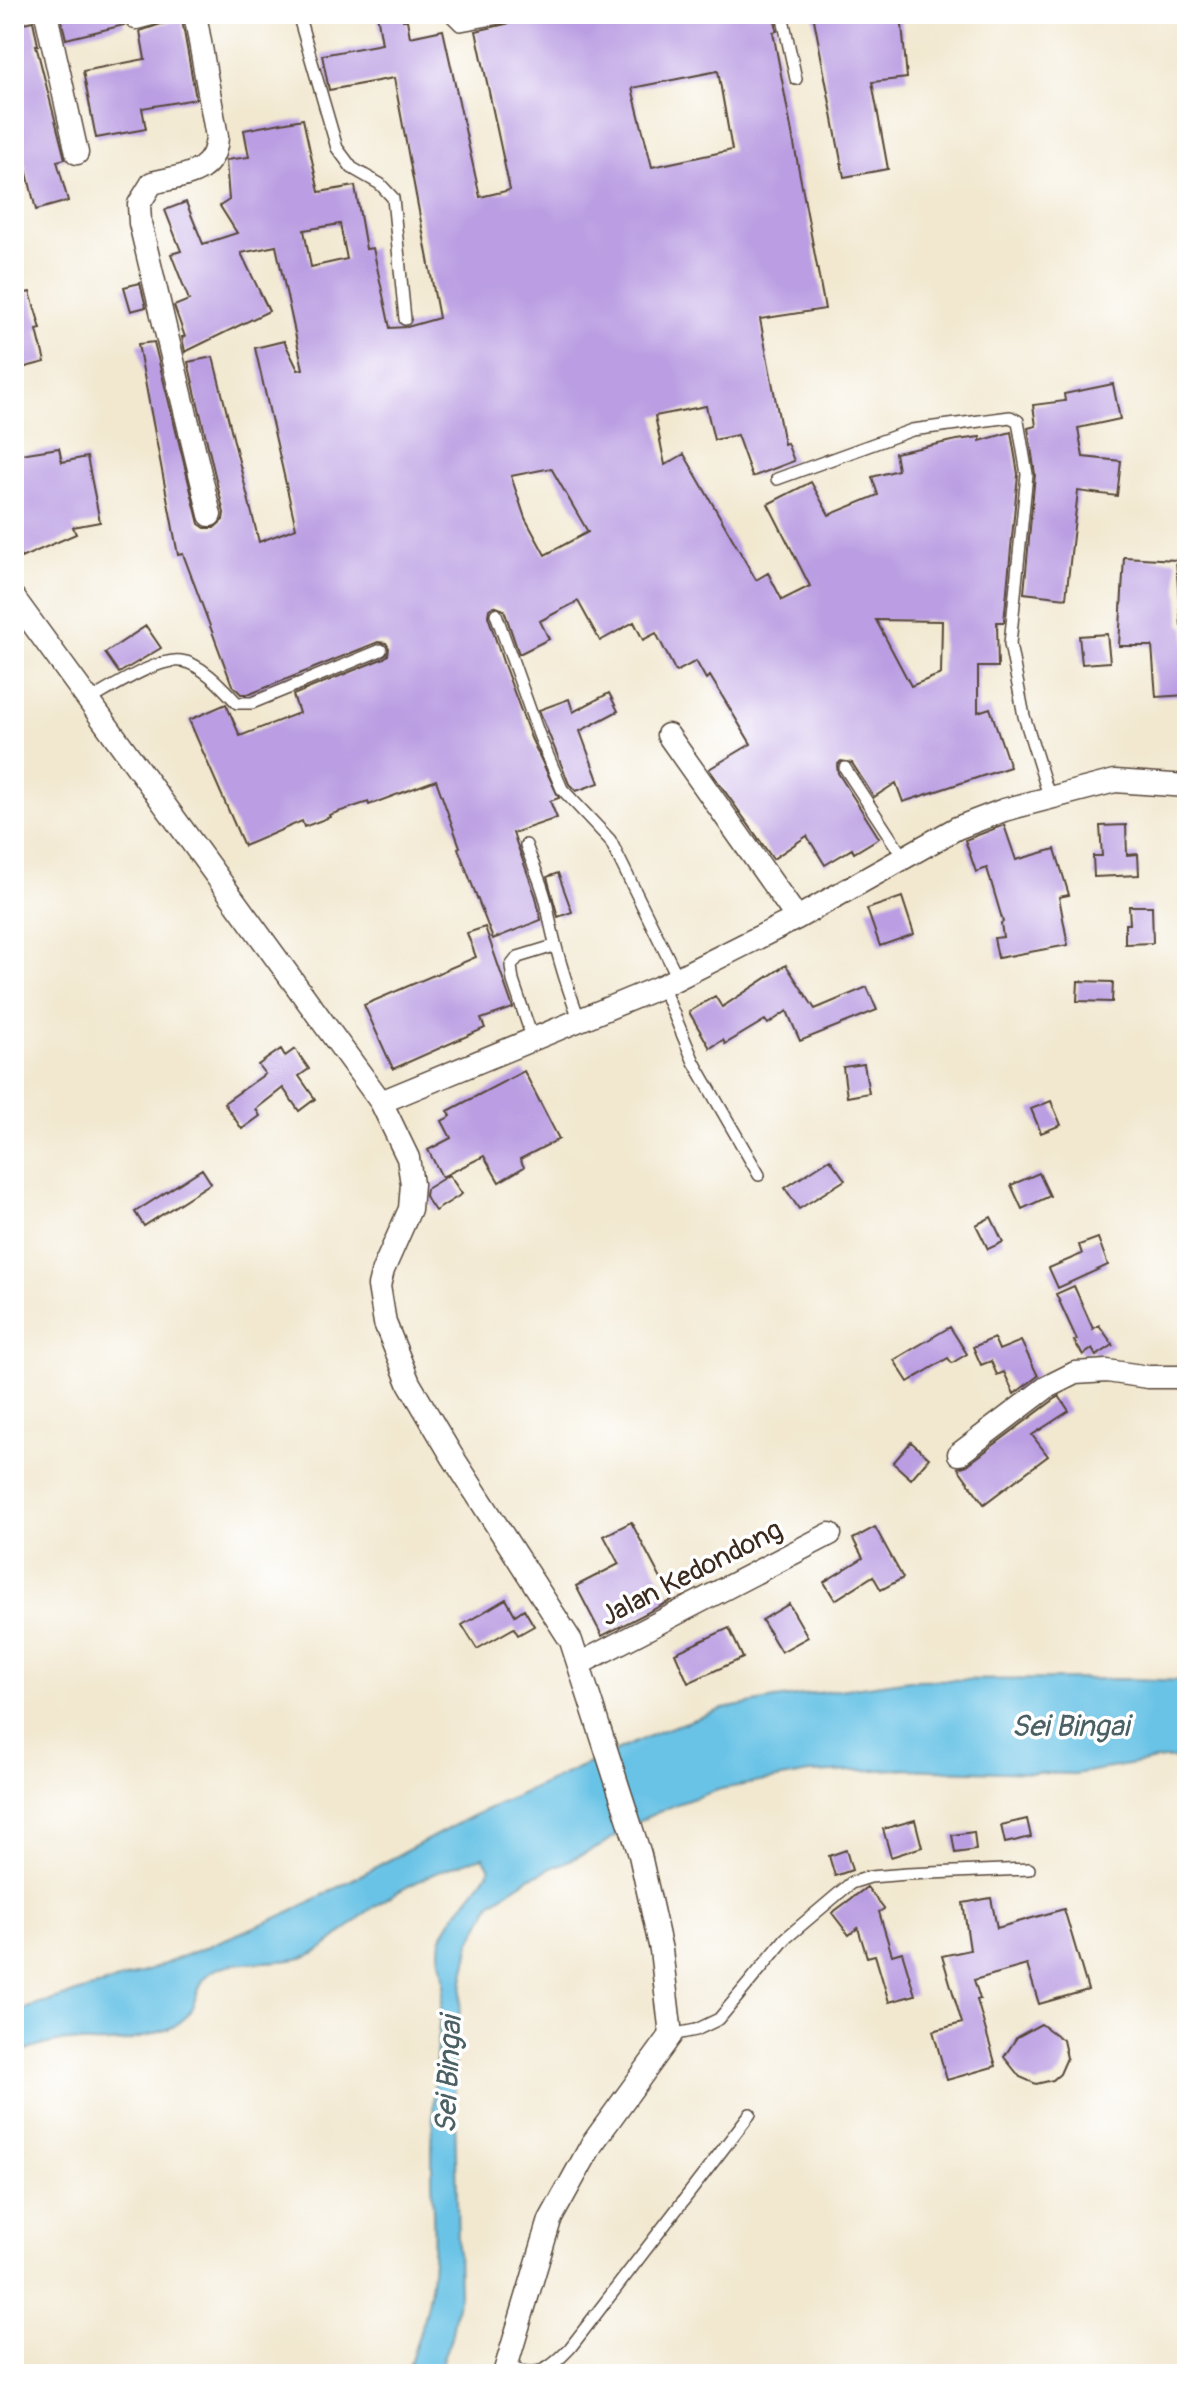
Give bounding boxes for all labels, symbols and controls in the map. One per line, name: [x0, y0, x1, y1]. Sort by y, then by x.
street label: Jalan Kedondong: [595, 1512, 789, 1634]
water label: Sei Bingai: [1011, 1708, 1133, 1745]
water label: Sei Bingai: [427, 2011, 470, 2135]

